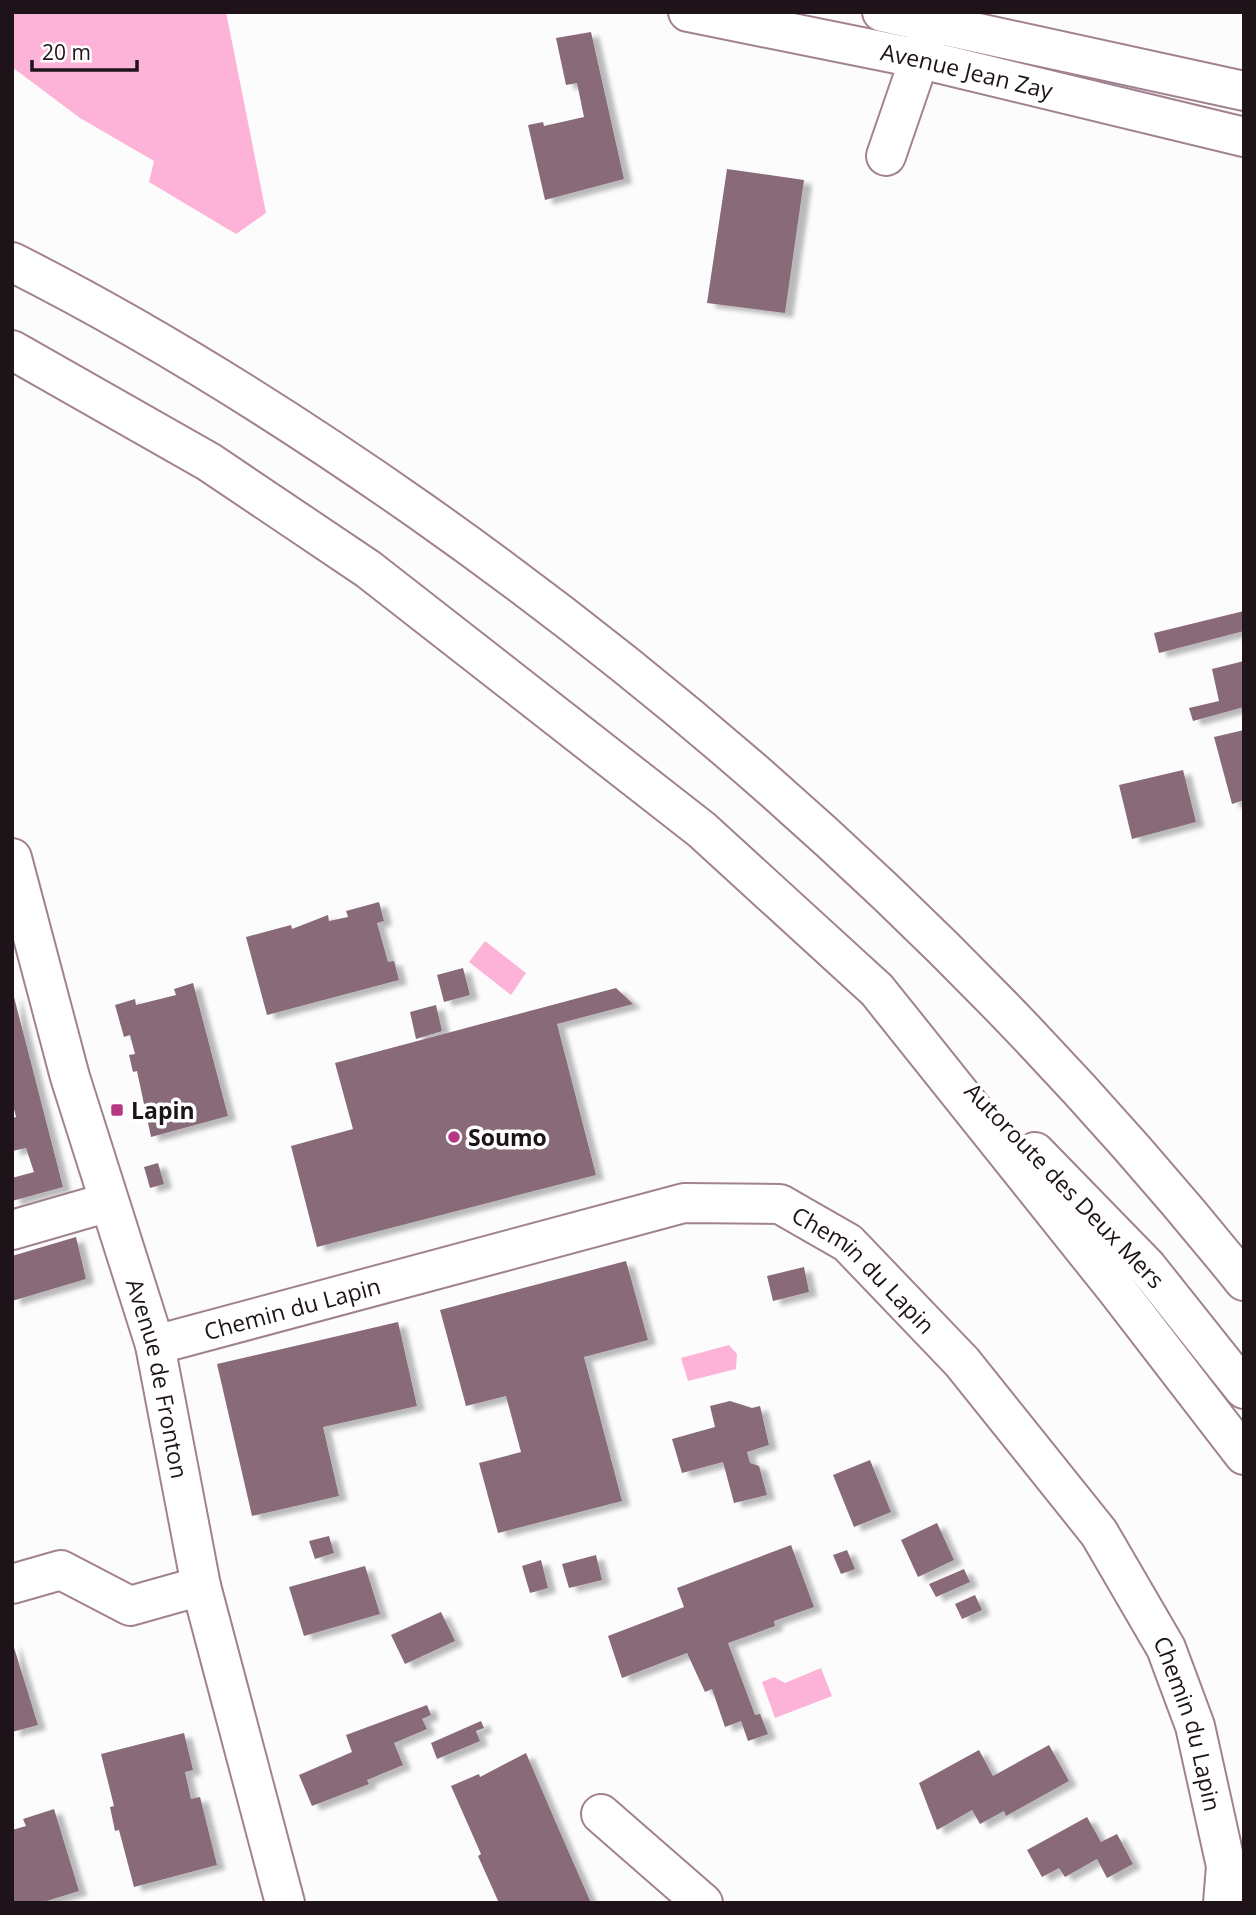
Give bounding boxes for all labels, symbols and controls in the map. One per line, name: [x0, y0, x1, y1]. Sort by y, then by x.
scale bar: [32, 28, 136, 72]
street label: Avenue Jean Zay: [878, 35, 1057, 106]
text: 20 m: [42, 38, 91, 66]
street label: Autoroute des Deux Mers: [958, 1075, 1172, 1295]
place label: Lapin: [131, 1094, 195, 1126]
marker: Lapin: [109, 1102, 125, 1118]
place label: Soumo: [468, 1121, 547, 1153]
marker: Soumo: [446, 1129, 462, 1145]
street label: Chemin du Lapin: [786, 1198, 942, 1341]
street label: Chemin du Lapin: [200, 1269, 384, 1347]
street label: Avenue de Fronton: [119, 1274, 196, 1481]
street label: Chemin du Lapin: [1146, 1630, 1229, 1814]

